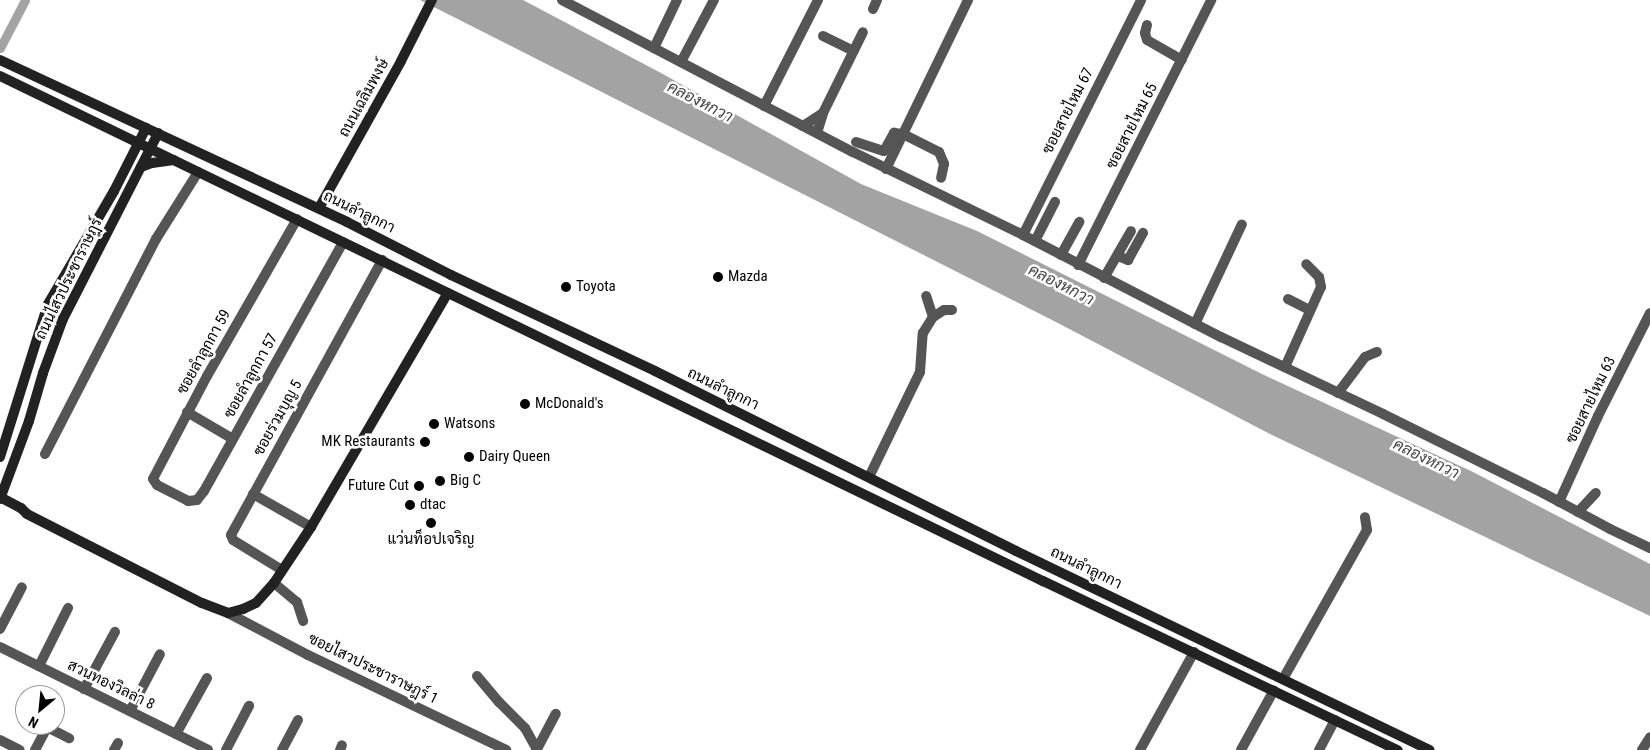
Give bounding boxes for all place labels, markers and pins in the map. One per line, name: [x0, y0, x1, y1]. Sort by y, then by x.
place label: Mazda: [728, 268, 768, 286]
marker: Mazda: [712, 271, 724, 283]
place label: Toyota: [576, 278, 616, 296]
marker: Toyota: [560, 281, 572, 293]
place label: McDonald's: [535, 395, 604, 413]
marker: McDonald's: [519, 398, 531, 410]
place label: Watsons: [444, 415, 495, 433]
marker: Watsons: [428, 418, 440, 430]
place label: MK Restaurants: [321, 433, 415, 451]
marker: MK Restaurants: [419, 436, 431, 448]
place label: Dairy Queen: [479, 448, 550, 466]
marker: Dairy Queen: [463, 451, 475, 463]
place label: Big C: [450, 472, 481, 490]
marker: Big C: [434, 475, 446, 487]
place label: Future Cut: [348, 477, 409, 495]
marker: Future Cut: [413, 480, 425, 492]
place label: dtac: [420, 496, 446, 514]
marker: dtac: [404, 499, 416, 511]
marker: แว่นท็อปเจริญ: [425, 517, 437, 529]
place label: แว่นท็อปเจริญ: [387, 531, 475, 549]

